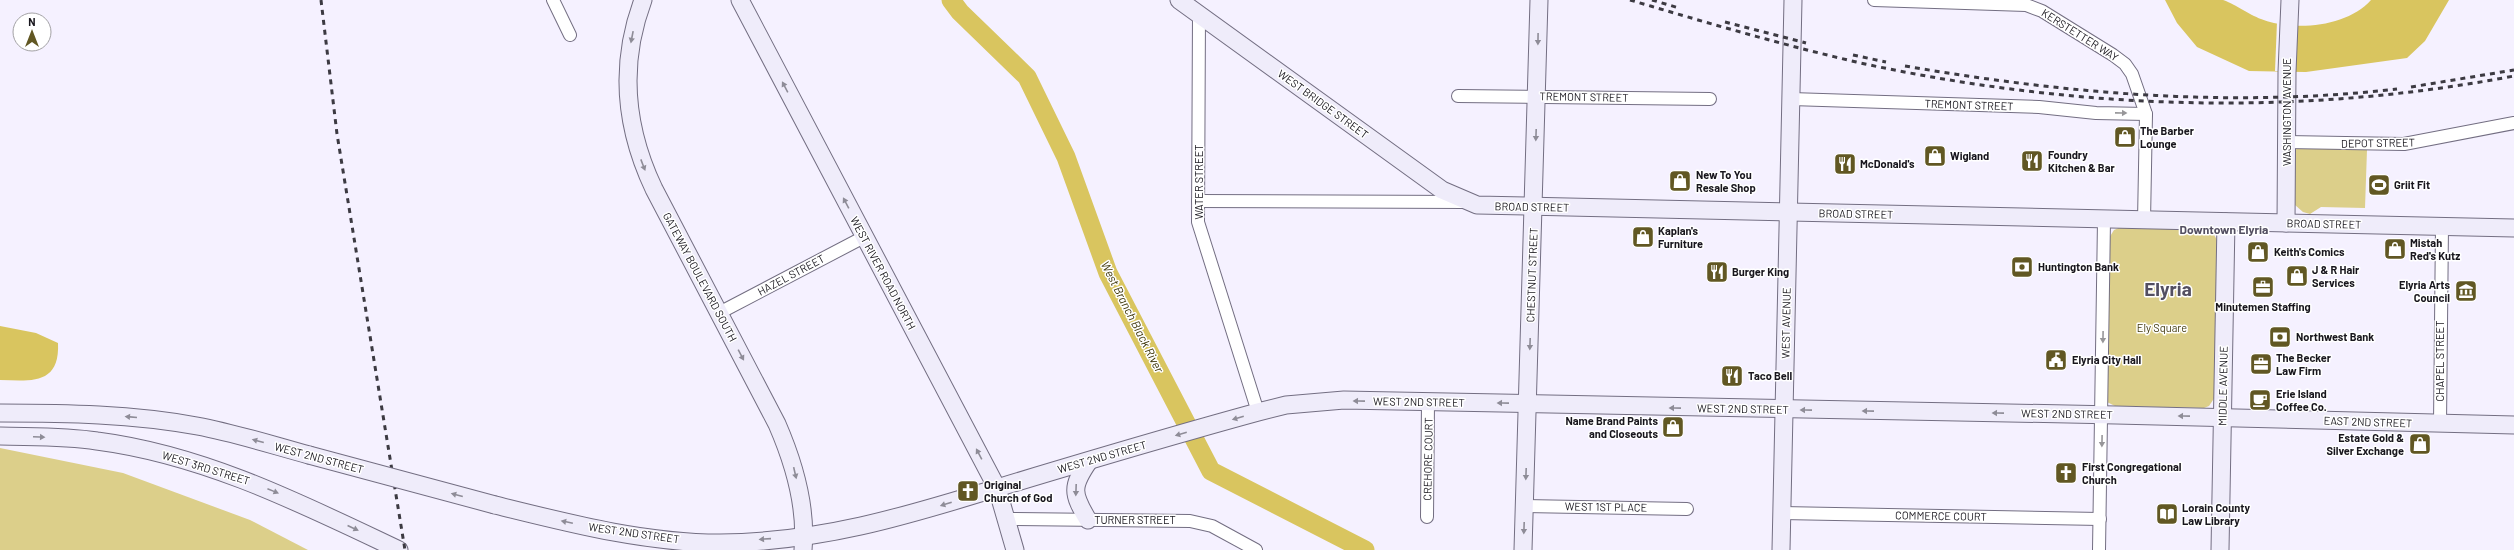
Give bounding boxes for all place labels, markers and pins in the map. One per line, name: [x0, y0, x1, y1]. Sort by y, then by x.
shop icon: The Barber Lounge: [2112, 124, 2138, 150]
place label: The Barber Lounge: [2140, 124, 2195, 150]
shop icon: Wigland: [1922, 143, 1948, 169]
restaurant icon: Foundry Kitchen & Bar: [2019, 148, 2045, 174]
place label: Foundry Kitchen & Bar: [2048, 148, 2115, 174]
place label: Wigland: [1950, 149, 1989, 162]
restaurant icon: McDonald's: [1832, 151, 1858, 177]
place label: McDonald's: [1860, 157, 1915, 170]
shop icon: New To You Resale Shop: [1667, 168, 1693, 194]
place label: New To You Resale Shop: [1696, 168, 1756, 194]
sports icon: Griit Fit: [2366, 172, 2392, 198]
place label: Griit Fit: [2394, 178, 2430, 191]
shop icon: Kaplan's Furniture: [1630, 224, 1656, 250]
place label: Kaplan's Furniture: [1658, 224, 1703, 250]
shop icon: Mistah Red's Kutz: [2382, 236, 2408, 262]
place label: Mistah Red's Kutz: [2410, 236, 2460, 262]
shop icon: Keith's Comics: [2245, 239, 2271, 265]
place label: Keith's Comics: [2274, 245, 2345, 258]
bank icon: Huntington Bank: [2009, 254, 2035, 280]
restaurant icon: Burger King: [1704, 259, 1730, 285]
place label: Huntington Bank: [2038, 260, 2119, 273]
shop icon: J & R Hair Services: [2284, 263, 2310, 289]
place label: J & R Hair Services: [2312, 263, 2360, 289]
place label: Burger King: [1732, 265, 1789, 278]
office icon: Minutemen Staffing: [2250, 274, 2276, 300]
place label: Elyria Arts Council: [2399, 278, 2450, 304]
museum icon: Elyria Arts Council: [2453, 278, 2479, 304]
place label: Minutemen Staffing: [2215, 300, 2311, 313]
bank icon: Northwest Bank: [2267, 324, 2293, 350]
place label: Northwest Bank: [2296, 330, 2374, 343]
public building icon: Elyria City Hall: [2043, 347, 2069, 373]
office icon: The Becker Law Firm: [2248, 351, 2274, 377]
place label: The Becker Law Firm: [2276, 351, 2332, 377]
place label: Elyria City Hall: [2072, 353, 2141, 366]
restaurant icon: Taco Bell: [1719, 363, 1745, 389]
place label: Taco Bell: [1748, 369, 1793, 382]
cafe icon: Erie Island Coffee Co.: [2247, 387, 2273, 413]
place label: Erie Island Coffee Co.: [2276, 387, 2327, 413]
place label: Name Brand Paints and Closeouts: [1566, 414, 1658, 440]
shop icon: Name Brand Paints and Closeouts: [1660, 414, 1686, 440]
place label: Estate Gold & Silver Exchange: [2326, 431, 2404, 457]
shop icon: Estate Gold & Silver Exchange: [2407, 431, 2433, 457]
church icon: First Congregational Church: [2053, 460, 2079, 486]
place label: First Congregational Church: [2082, 460, 2182, 486]
church icon: Original Church of God: [955, 478, 981, 504]
place label: Original Church of God: [984, 478, 1052, 504]
library icon: Lorain County Law Library: [2154, 501, 2180, 527]
place label: Lorain County Law Library: [2182, 501, 2250, 527]

